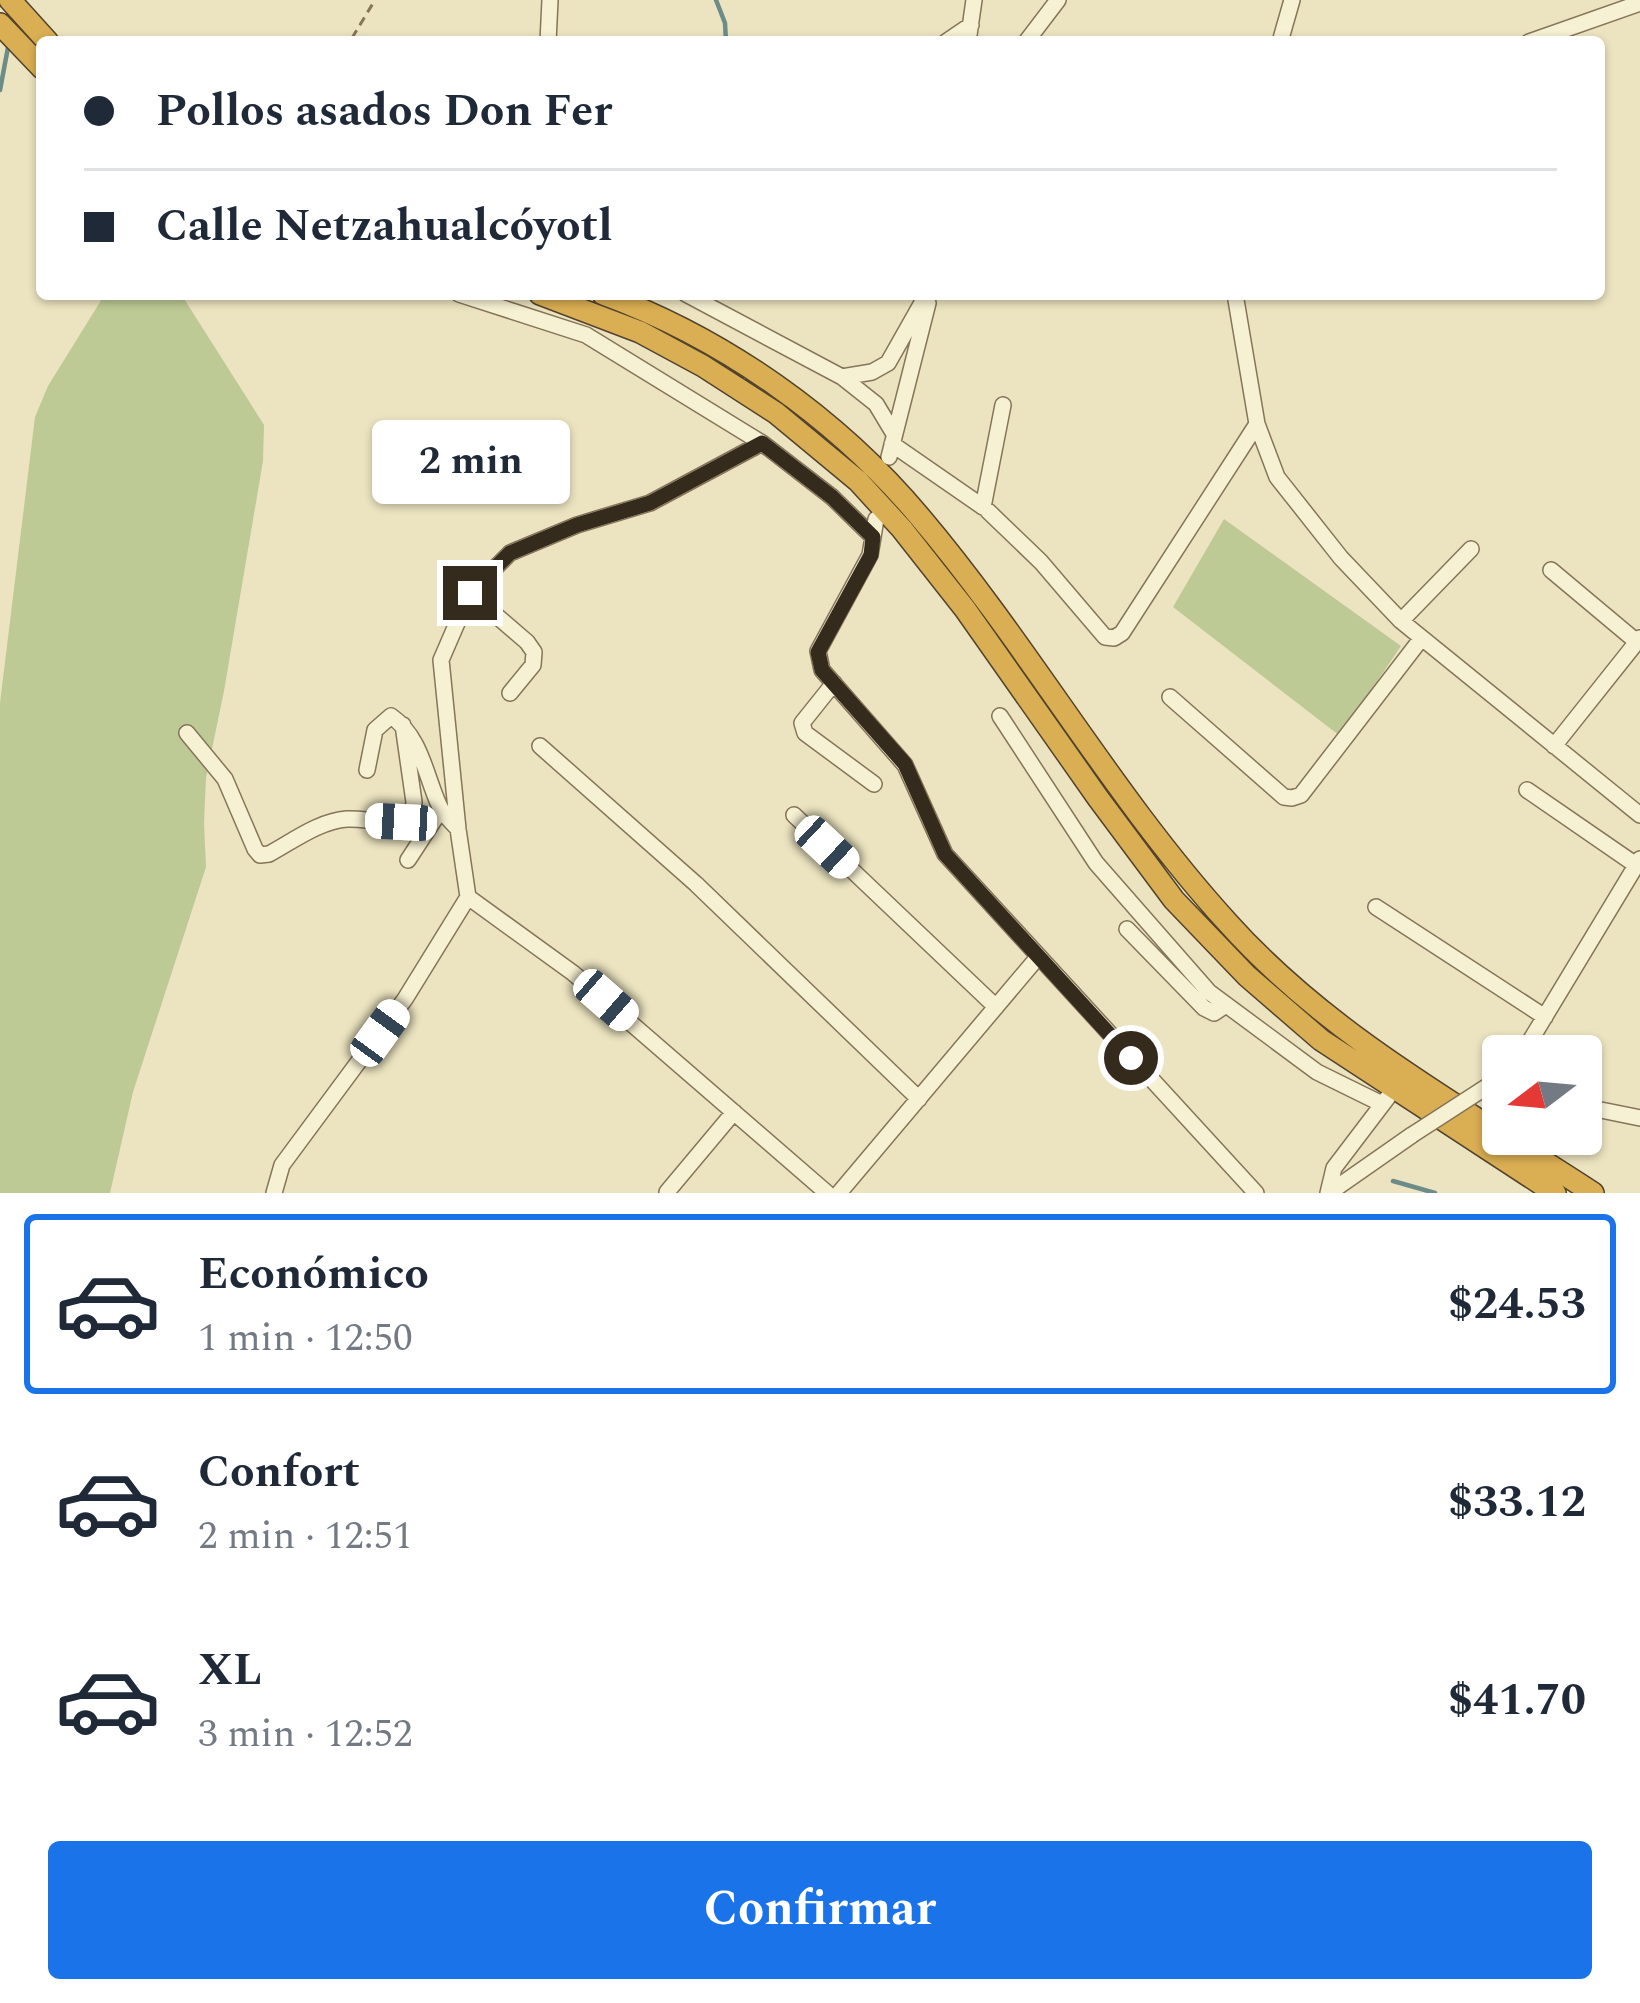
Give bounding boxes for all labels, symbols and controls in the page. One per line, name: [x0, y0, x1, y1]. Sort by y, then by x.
text: Pollos asados Don Fer: [156, 77, 612, 146]
text: Calle Netzahualcóyotl: [156, 192, 613, 261]
callout: 2 min: [371, 419, 569, 503]
text: 2 min: [419, 432, 523, 491]
route end: [443, 566, 497, 620]
car: [364, 802, 438, 842]
car: [788, 809, 866, 885]
car: [567, 963, 645, 1037]
car: [344, 993, 416, 1073]
route start: [1104, 1031, 1158, 1085]
north arrow: [1482, 1035, 1602, 1155]
map controls: [1482, 1035, 1602, 1155]
text: Económico: [198, 1240, 429, 1309]
icon: car: [54, 1250, 162, 1358]
text: $24.53: [1448, 1270, 1586, 1339]
text: 1 min · 12:50: [198, 1309, 413, 1368]
text: Confort: [198, 1438, 360, 1507]
icon: car: [54, 1448, 162, 1556]
text: $33.12: [1448, 1468, 1586, 1537]
text: 2 min · 12:51: [198, 1507, 413, 1566]
text: XL: [198, 1636, 262, 1705]
icon: car: [54, 1646, 162, 1754]
text: $41.70: [1448, 1666, 1586, 1735]
text: 3 min · 12:52: [198, 1705, 413, 1764]
button: Confirmar: [48, 1841, 1592, 1979]

